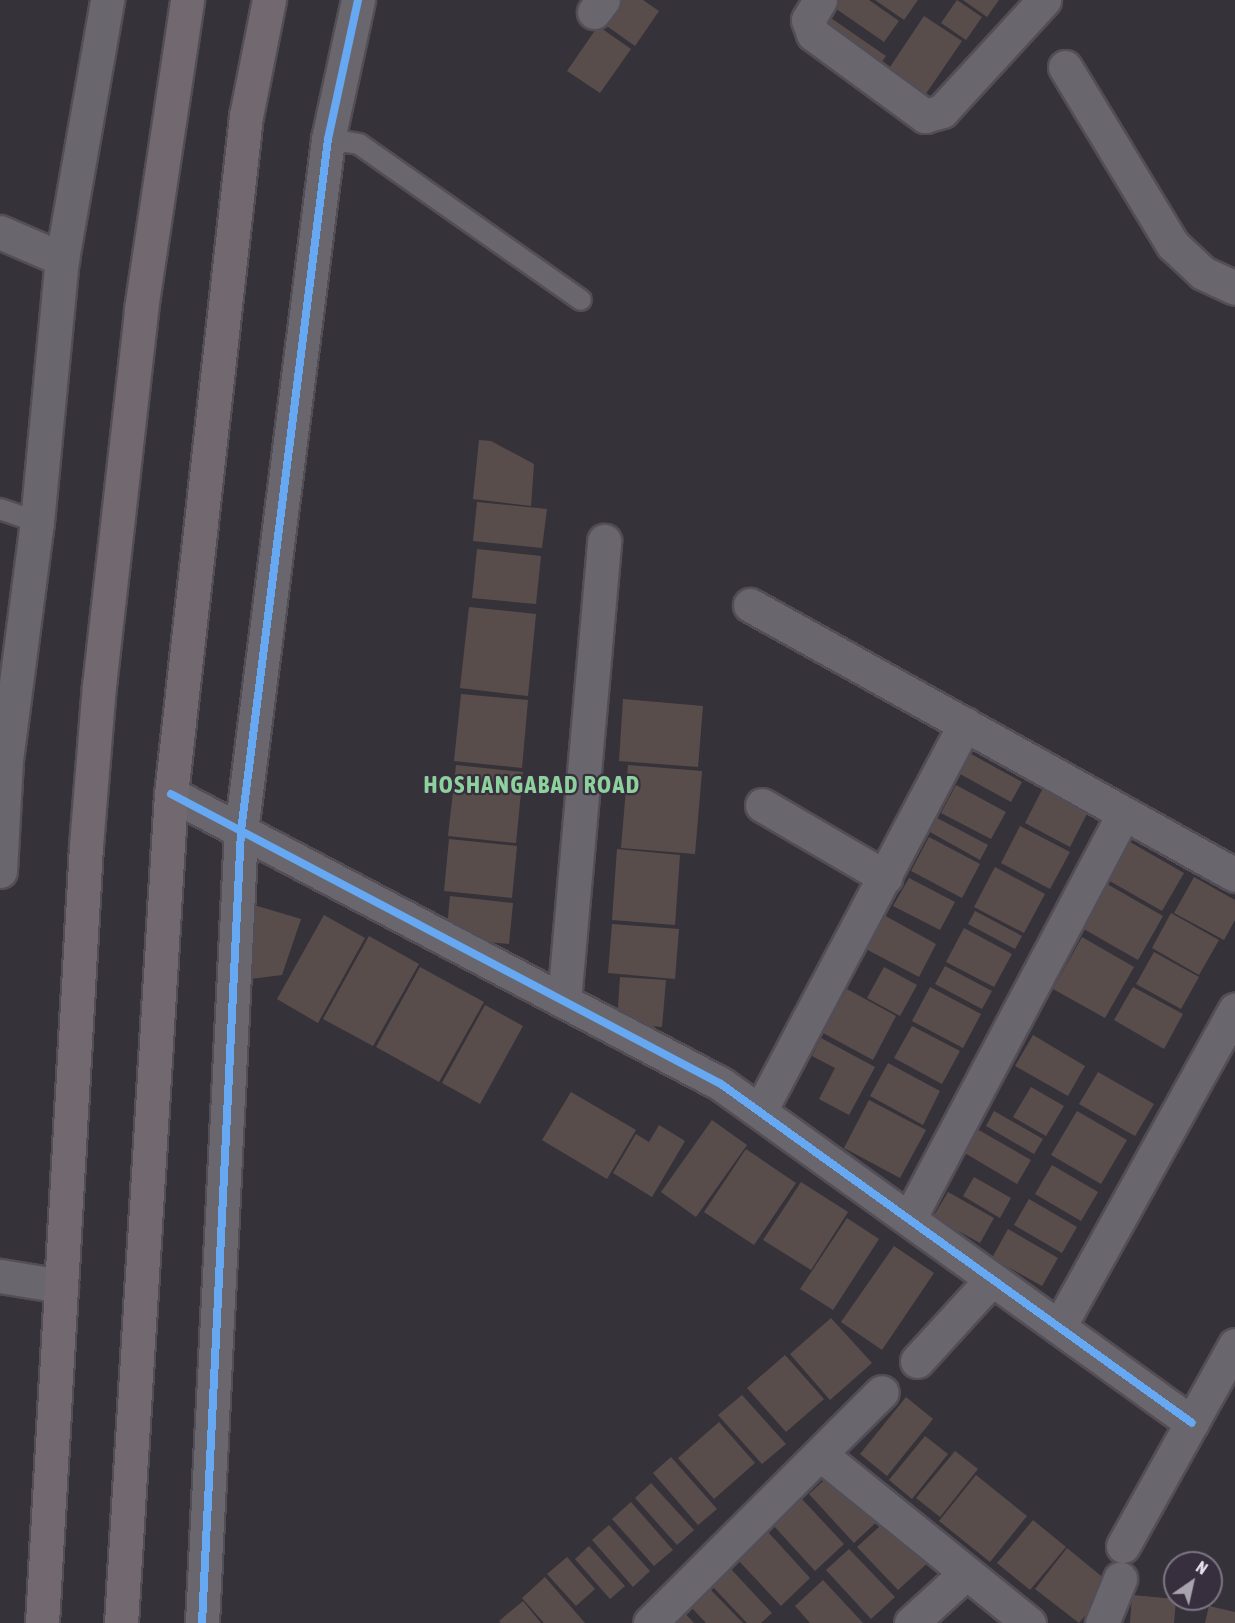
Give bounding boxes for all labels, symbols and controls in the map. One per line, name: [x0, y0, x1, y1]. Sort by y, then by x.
district label: HOSHANGABAD ROAD: [423, 771, 641, 799]
north arrow: [1163, 1551, 1223, 1611]
text: N: [1193, 1558, 1211, 1578]

